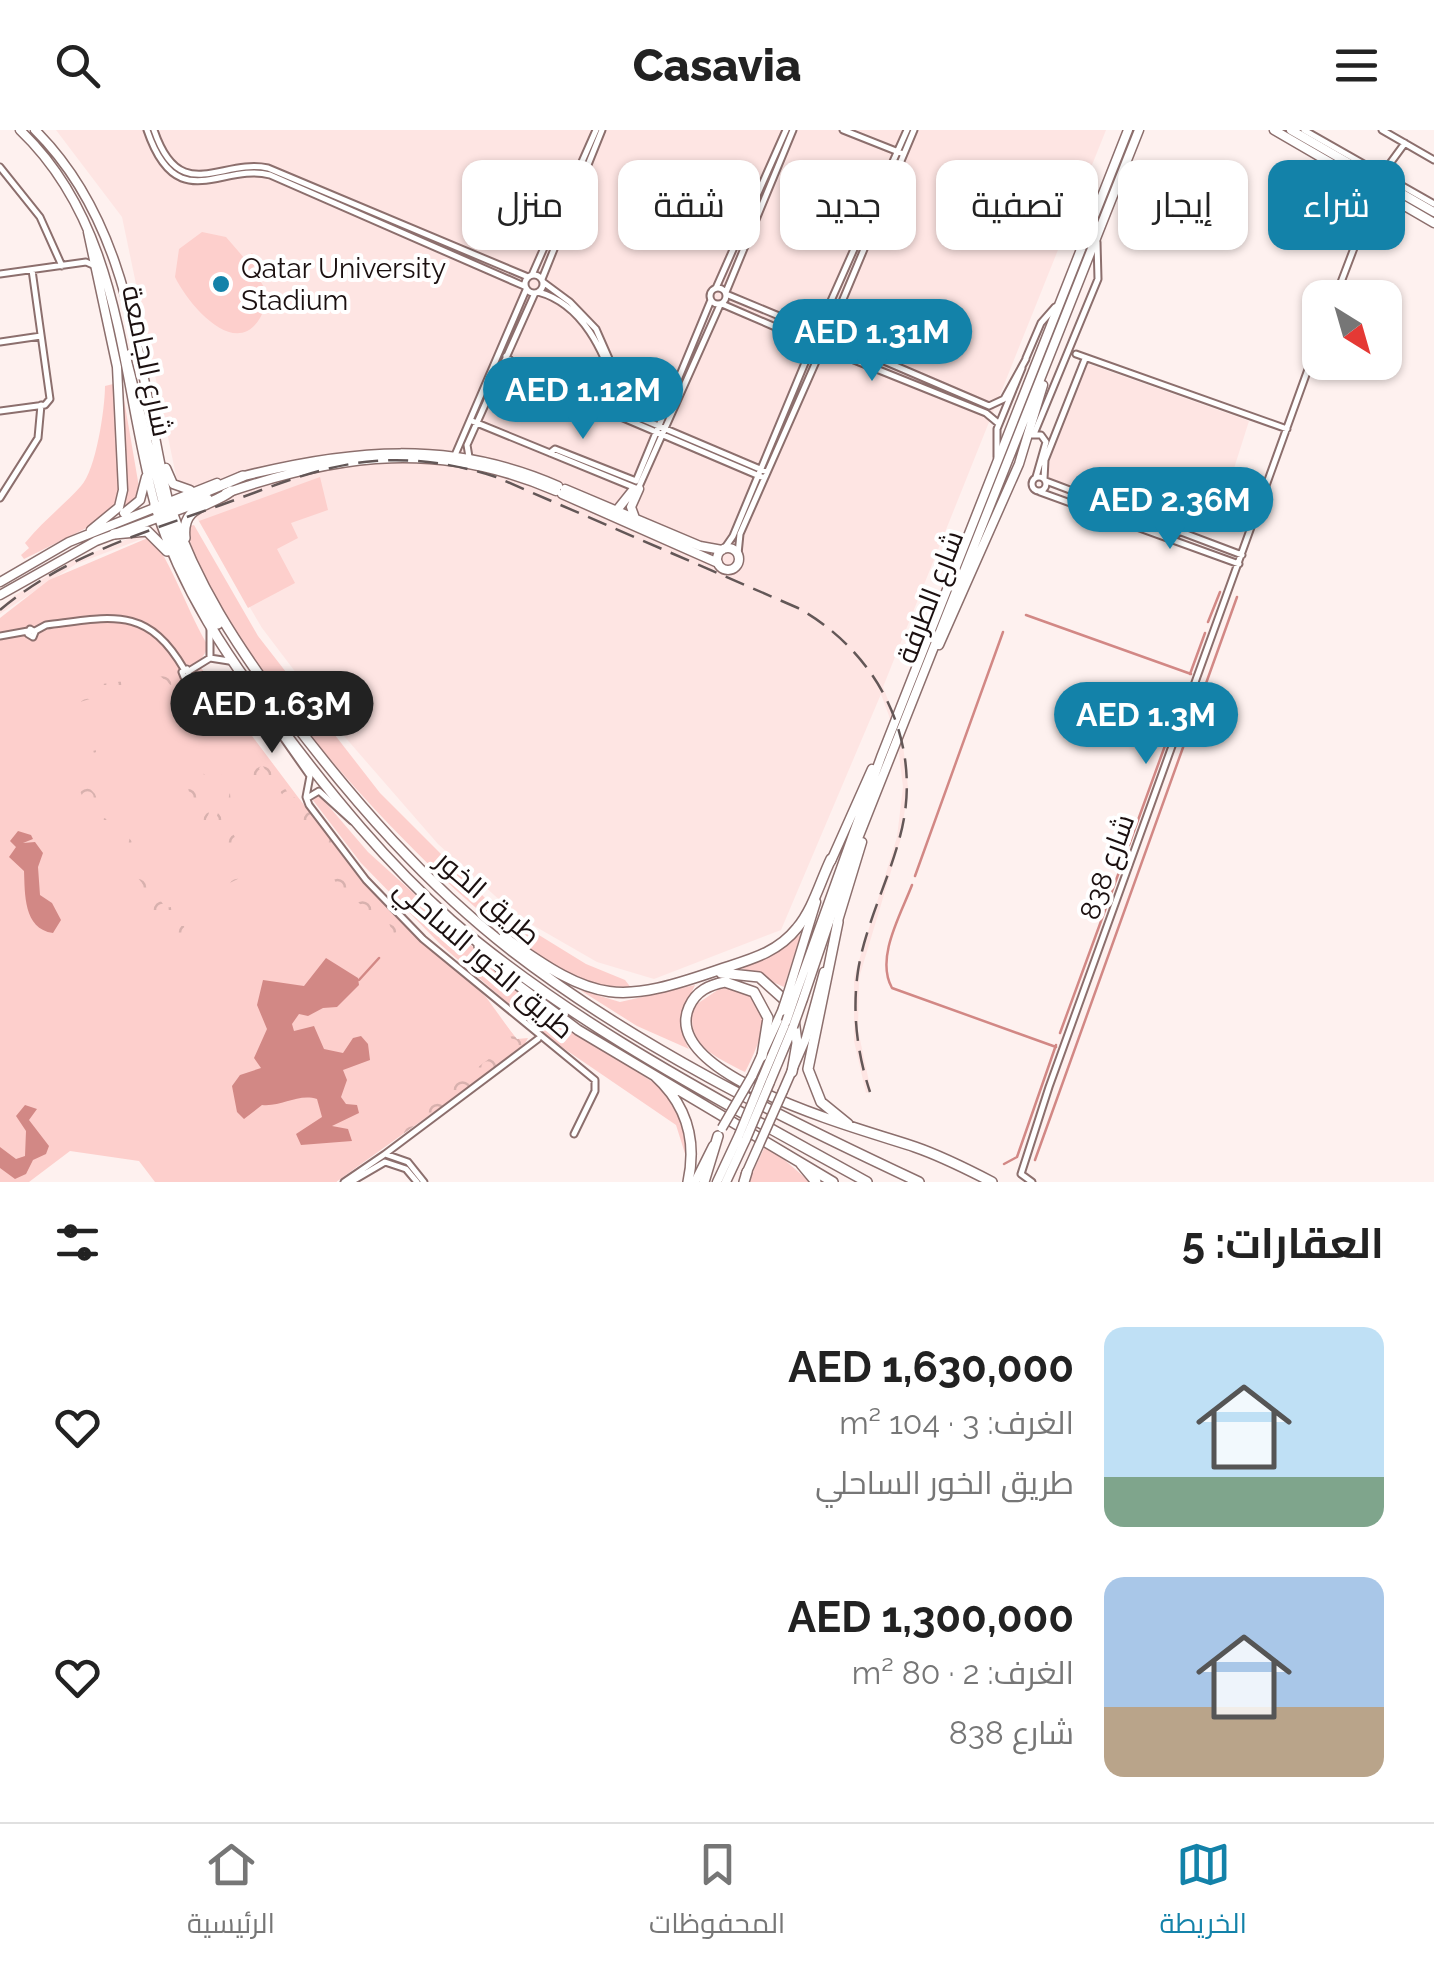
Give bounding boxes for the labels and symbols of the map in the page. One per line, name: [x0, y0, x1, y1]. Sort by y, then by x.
place label: Qatar University Stadium: [241, 252, 446, 317]
marker: Qatar University Stadium: [210, 273, 232, 295]
north arrow: [1302, 280, 1402, 380]
street label: شارع الجامعة: [113, 282, 179, 440]
pin: AED 1.31M: [758, 299, 986, 384]
pin: AED 1.12M: [469, 357, 697, 442]
pin: AED 2.36M: [1056, 467, 1284, 552]
street label: شارع الطرفة: [890, 526, 972, 669]
pin: AED 1.63M: [158, 671, 386, 756]
pin: AED 1.3M: [1043, 682, 1249, 767]
street label: شارع 838: [1073, 810, 1143, 925]
street label: طريق الخور: [428, 843, 547, 952]
street label: طريق الخور الساحلي: [384, 872, 580, 1050]

